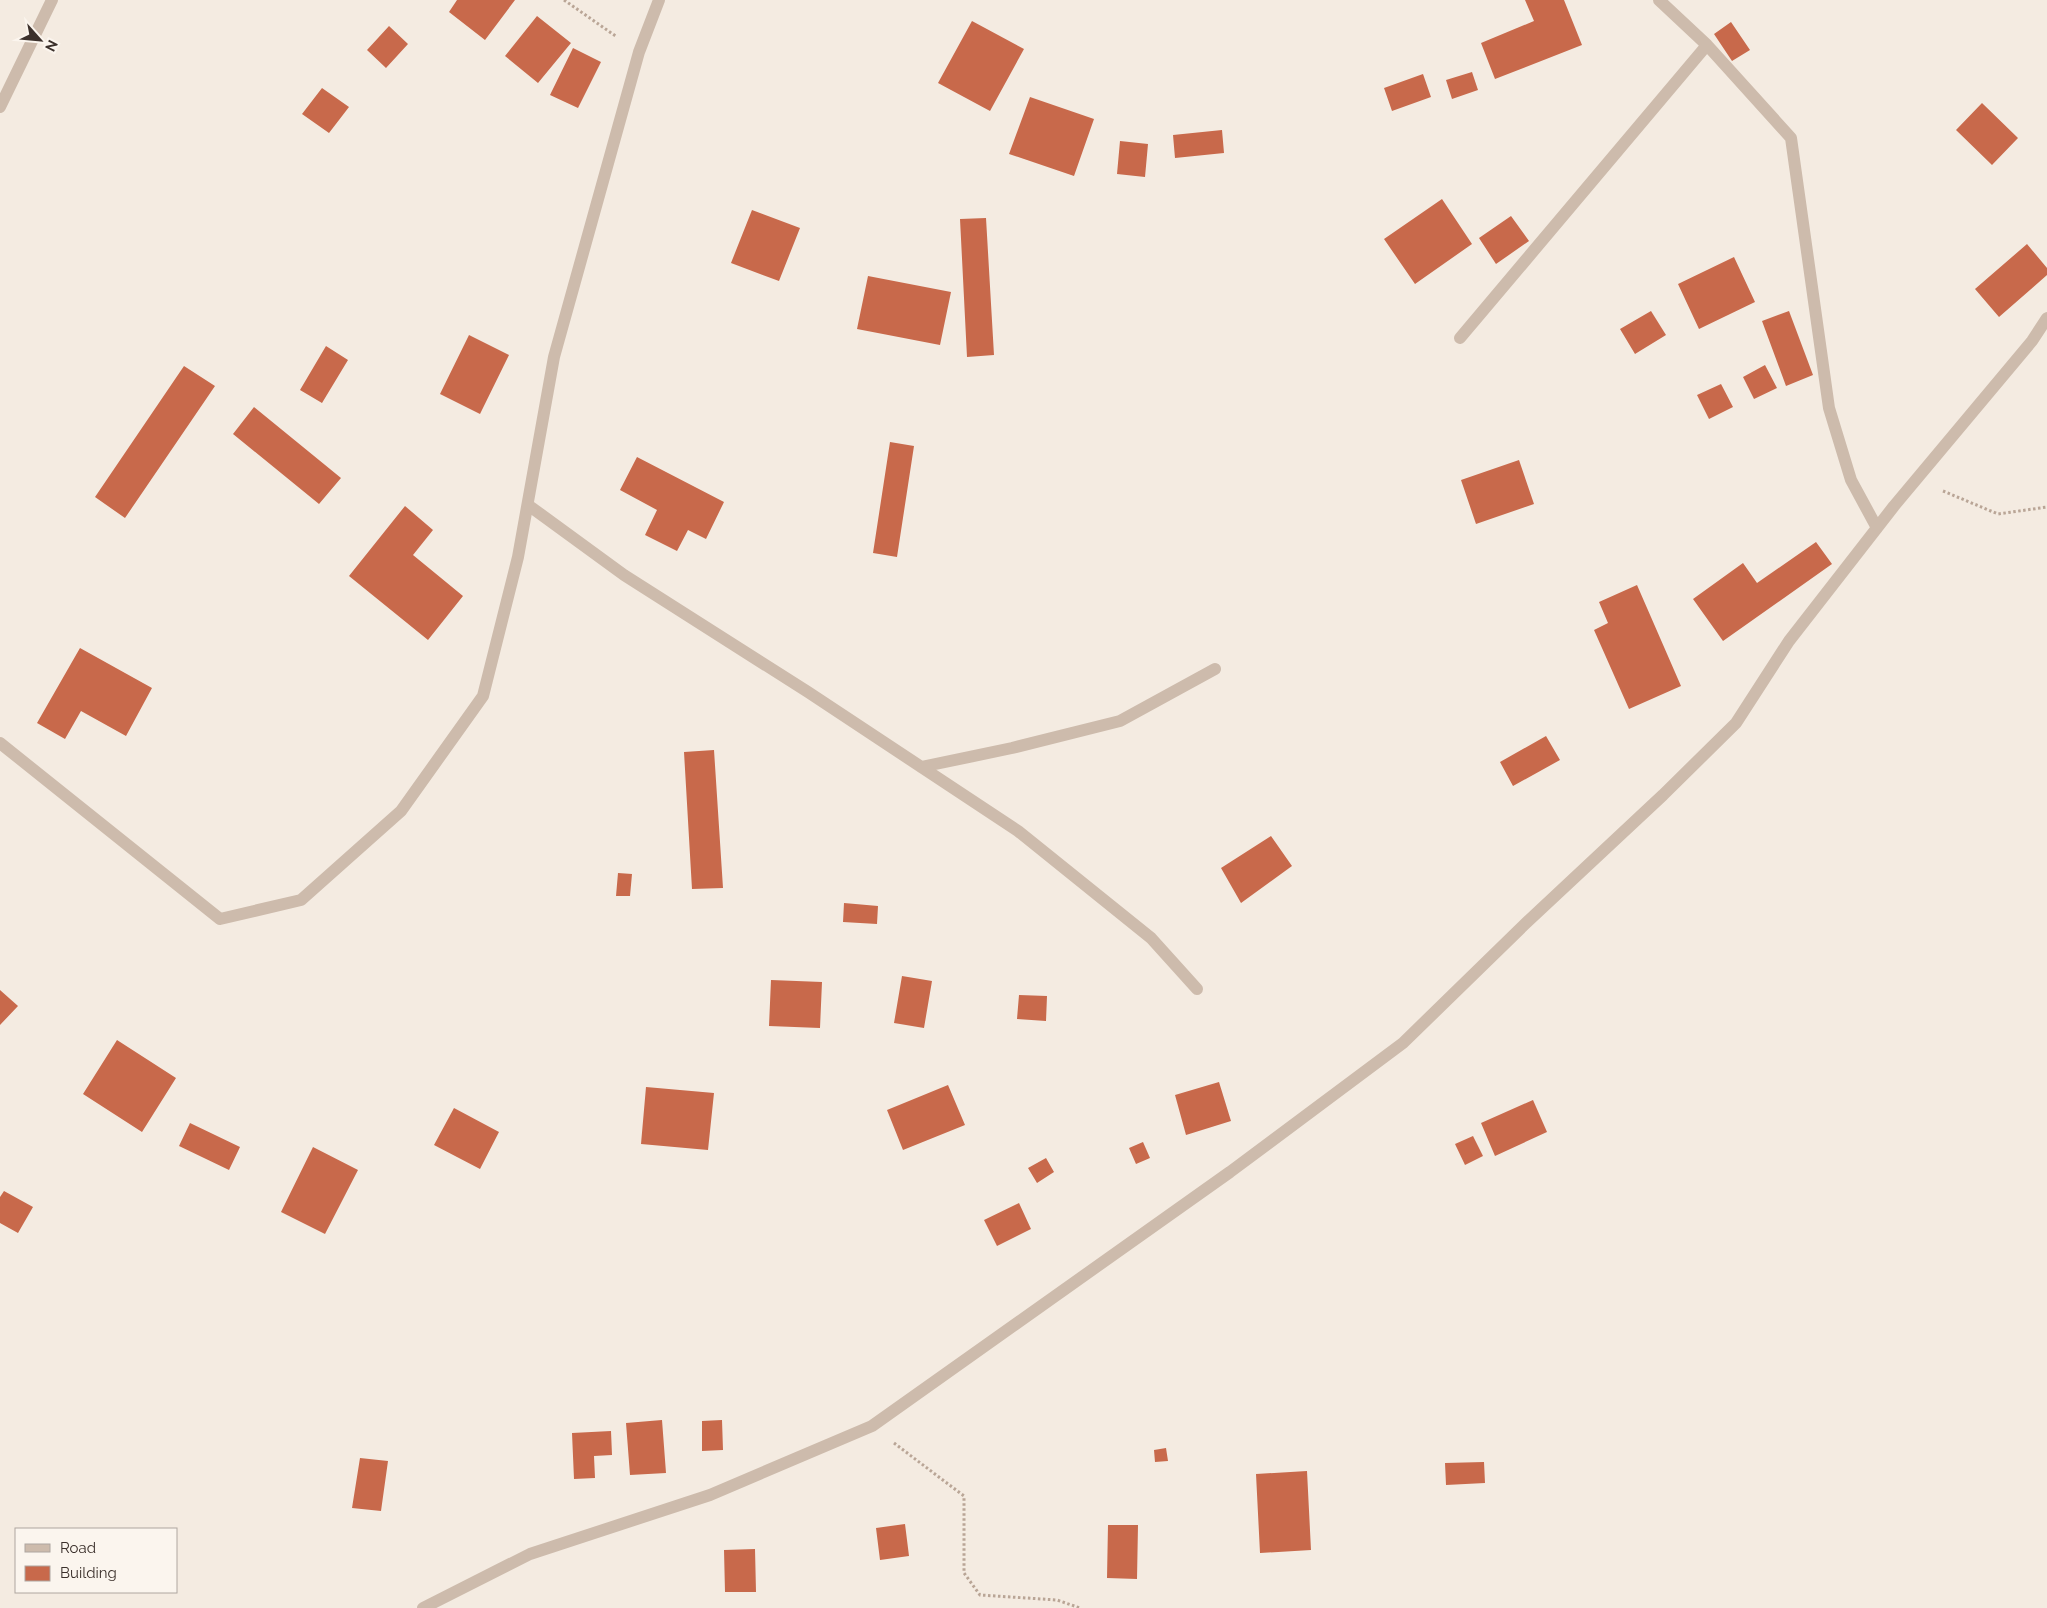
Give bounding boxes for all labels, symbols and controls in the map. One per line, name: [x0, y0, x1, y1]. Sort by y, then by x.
north arrow: [15, 15, 65, 65]
text: N: [42, 38, 61, 54]
legend: [15, 1528, 178, 1593]
text: Road: [60, 1539, 96, 1557]
text: Building: [60, 1564, 117, 1582]

